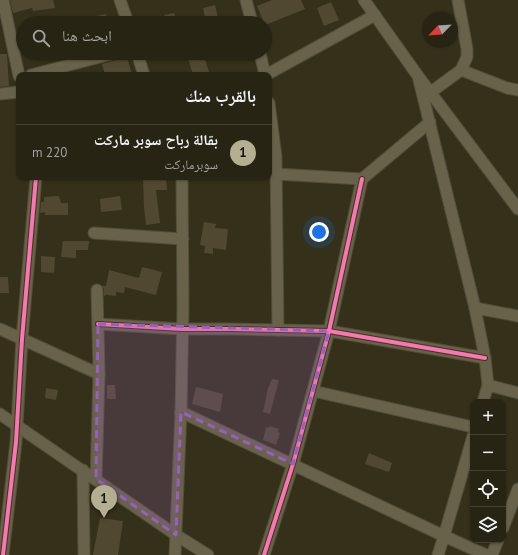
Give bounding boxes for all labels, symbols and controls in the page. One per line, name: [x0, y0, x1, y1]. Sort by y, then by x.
north arrow: [422, 12, 458, 48]
search box: [16, 16, 272, 60]
text: ابحث هنا: [62, 26, 112, 45]
icon: search: [30, 27, 52, 49]
text: بالقرب منك: [185, 85, 256, 107]
text: بقالة رباح سوبر ماركت: [94, 130, 218, 149]
text: 220 m: [32, 144, 67, 161]
text: 1: [239, 144, 247, 161]
text: سوبرماركت: [164, 156, 218, 173]
your location: [309, 222, 329, 242]
map controls: [470, 399, 506, 543]
button: +: [470, 399, 506, 435]
button: −: [470, 435, 506, 471]
button: locate: [470, 471, 506, 507]
pin: 1: [91, 485, 117, 518]
button: layers: [470, 507, 506, 543]

